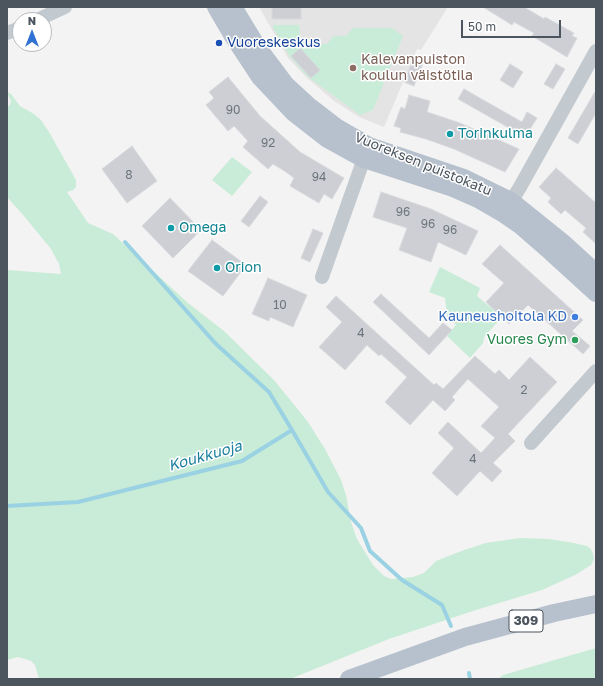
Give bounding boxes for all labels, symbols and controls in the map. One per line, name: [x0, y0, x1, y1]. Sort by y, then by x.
north arrow: [12, 12, 52, 52]
scale bar: [463, 12, 563, 38]
text: N: [28, 14, 36, 27]
text: 50 m: [468, 19, 496, 34]
place label: Vuoreskeskus: [227, 35, 321, 51]
marker: Vuoreskeskus: [214, 38, 224, 48]
place label: Kalevanpuiston koulun väistötila: [361, 52, 473, 84]
marker: Kalevanpuiston koulun väistötila: [348, 63, 358, 73]
house number: 90: [226, 103, 240, 117]
place label: Torinkulma: [458, 126, 533, 142]
street label: Vuoreksen puistokatu: [352, 129, 494, 199]
marker: Torinkulma: [445, 129, 455, 139]
house number: 92: [261, 136, 275, 150]
house number: 8: [125, 168, 133, 182]
house number: 94: [312, 170, 326, 184]
house number: 96: [396, 205, 410, 219]
house number: 96: [421, 217, 435, 231]
place label: Omega: [179, 220, 226, 236]
marker: Omega: [166, 223, 176, 233]
house number: 96: [443, 223, 457, 237]
place label: Orion: [225, 260, 262, 276]
marker: Orion: [212, 263, 222, 273]
house number: 10: [273, 298, 287, 312]
place label: Kauneushoitola KD: [438, 309, 567, 325]
marker: Kauneushoitola KD: [570, 312, 580, 322]
house number: 4: [357, 326, 365, 340]
place label: Vuores Gym: [487, 332, 567, 348]
marker: Vuores Gym: [570, 335, 580, 345]
house number: 2: [521, 383, 527, 397]
water label: Koukkuoja: [166, 437, 244, 475]
house number: 4: [469, 452, 477, 466]
road number: 309: [509, 610, 543, 632]

